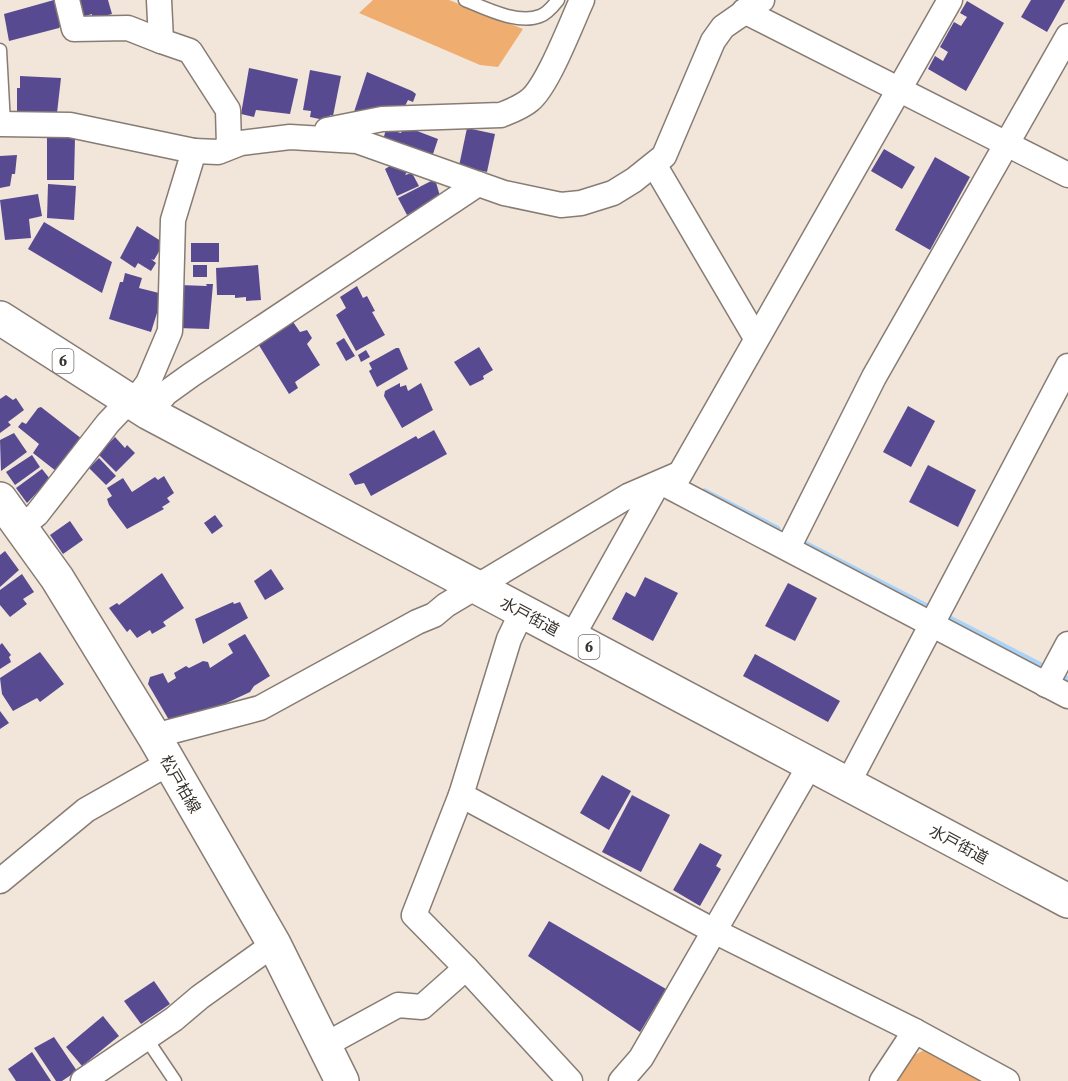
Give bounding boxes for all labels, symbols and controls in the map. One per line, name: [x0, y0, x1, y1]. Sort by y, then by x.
road number: 6: [52, 349, 74, 373]
street label: 水戸街道: [497, 591, 563, 641]
road number: 6: [578, 635, 600, 659]
street label: 松戸柏線: [155, 751, 207, 817]
street label: 水戸街道: [926, 819, 992, 869]

